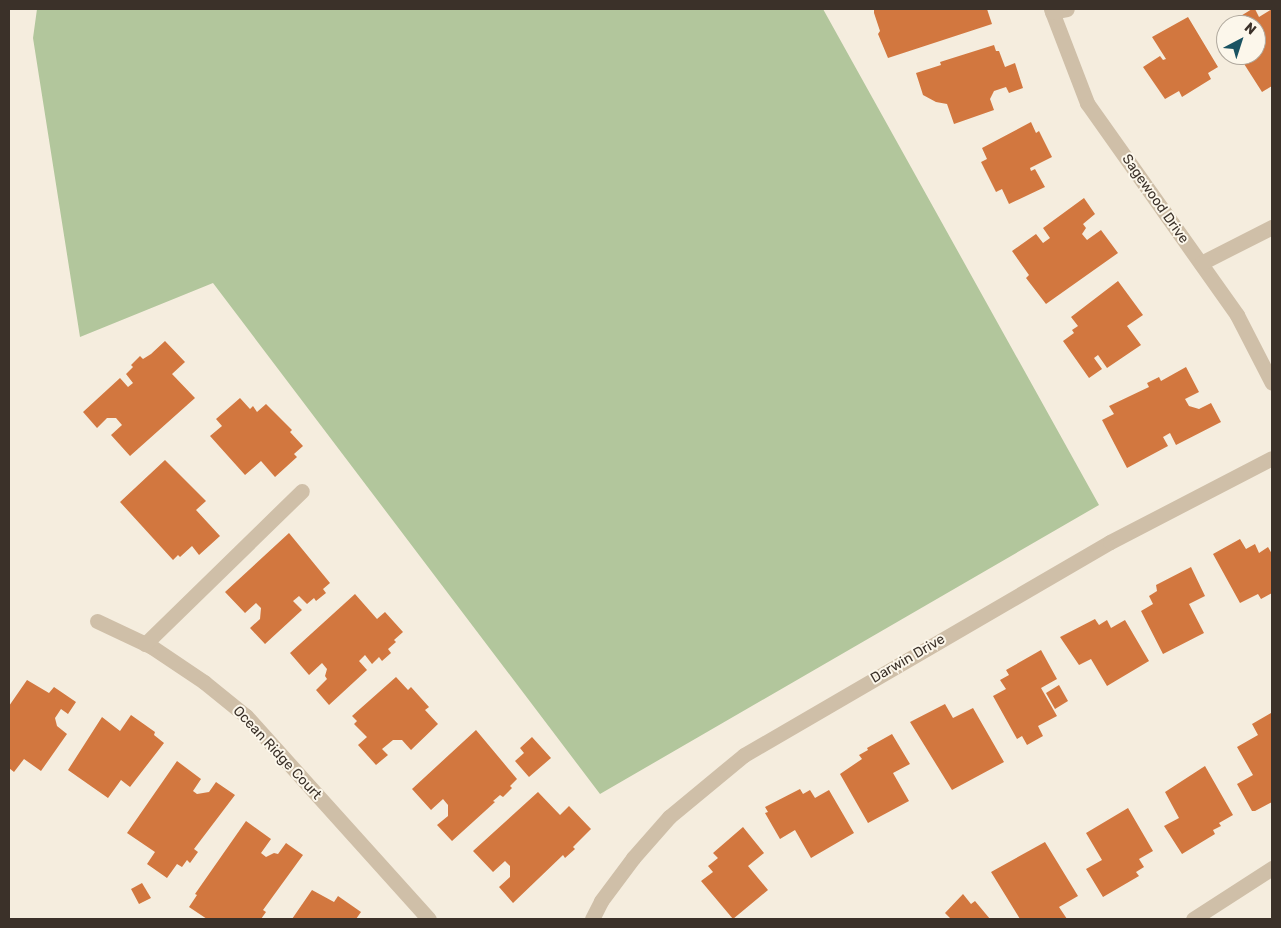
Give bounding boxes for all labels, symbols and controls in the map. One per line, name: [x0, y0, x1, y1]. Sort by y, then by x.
north arrow: [1216, 15, 1266, 65]
text: N: [1241, 19, 1260, 39]
street label: Sagewood Drive: [1118, 151, 1192, 247]
street label: Darwin Drive: [868, 631, 948, 687]
street label: Ocean Ridge Court: [229, 703, 325, 803]

